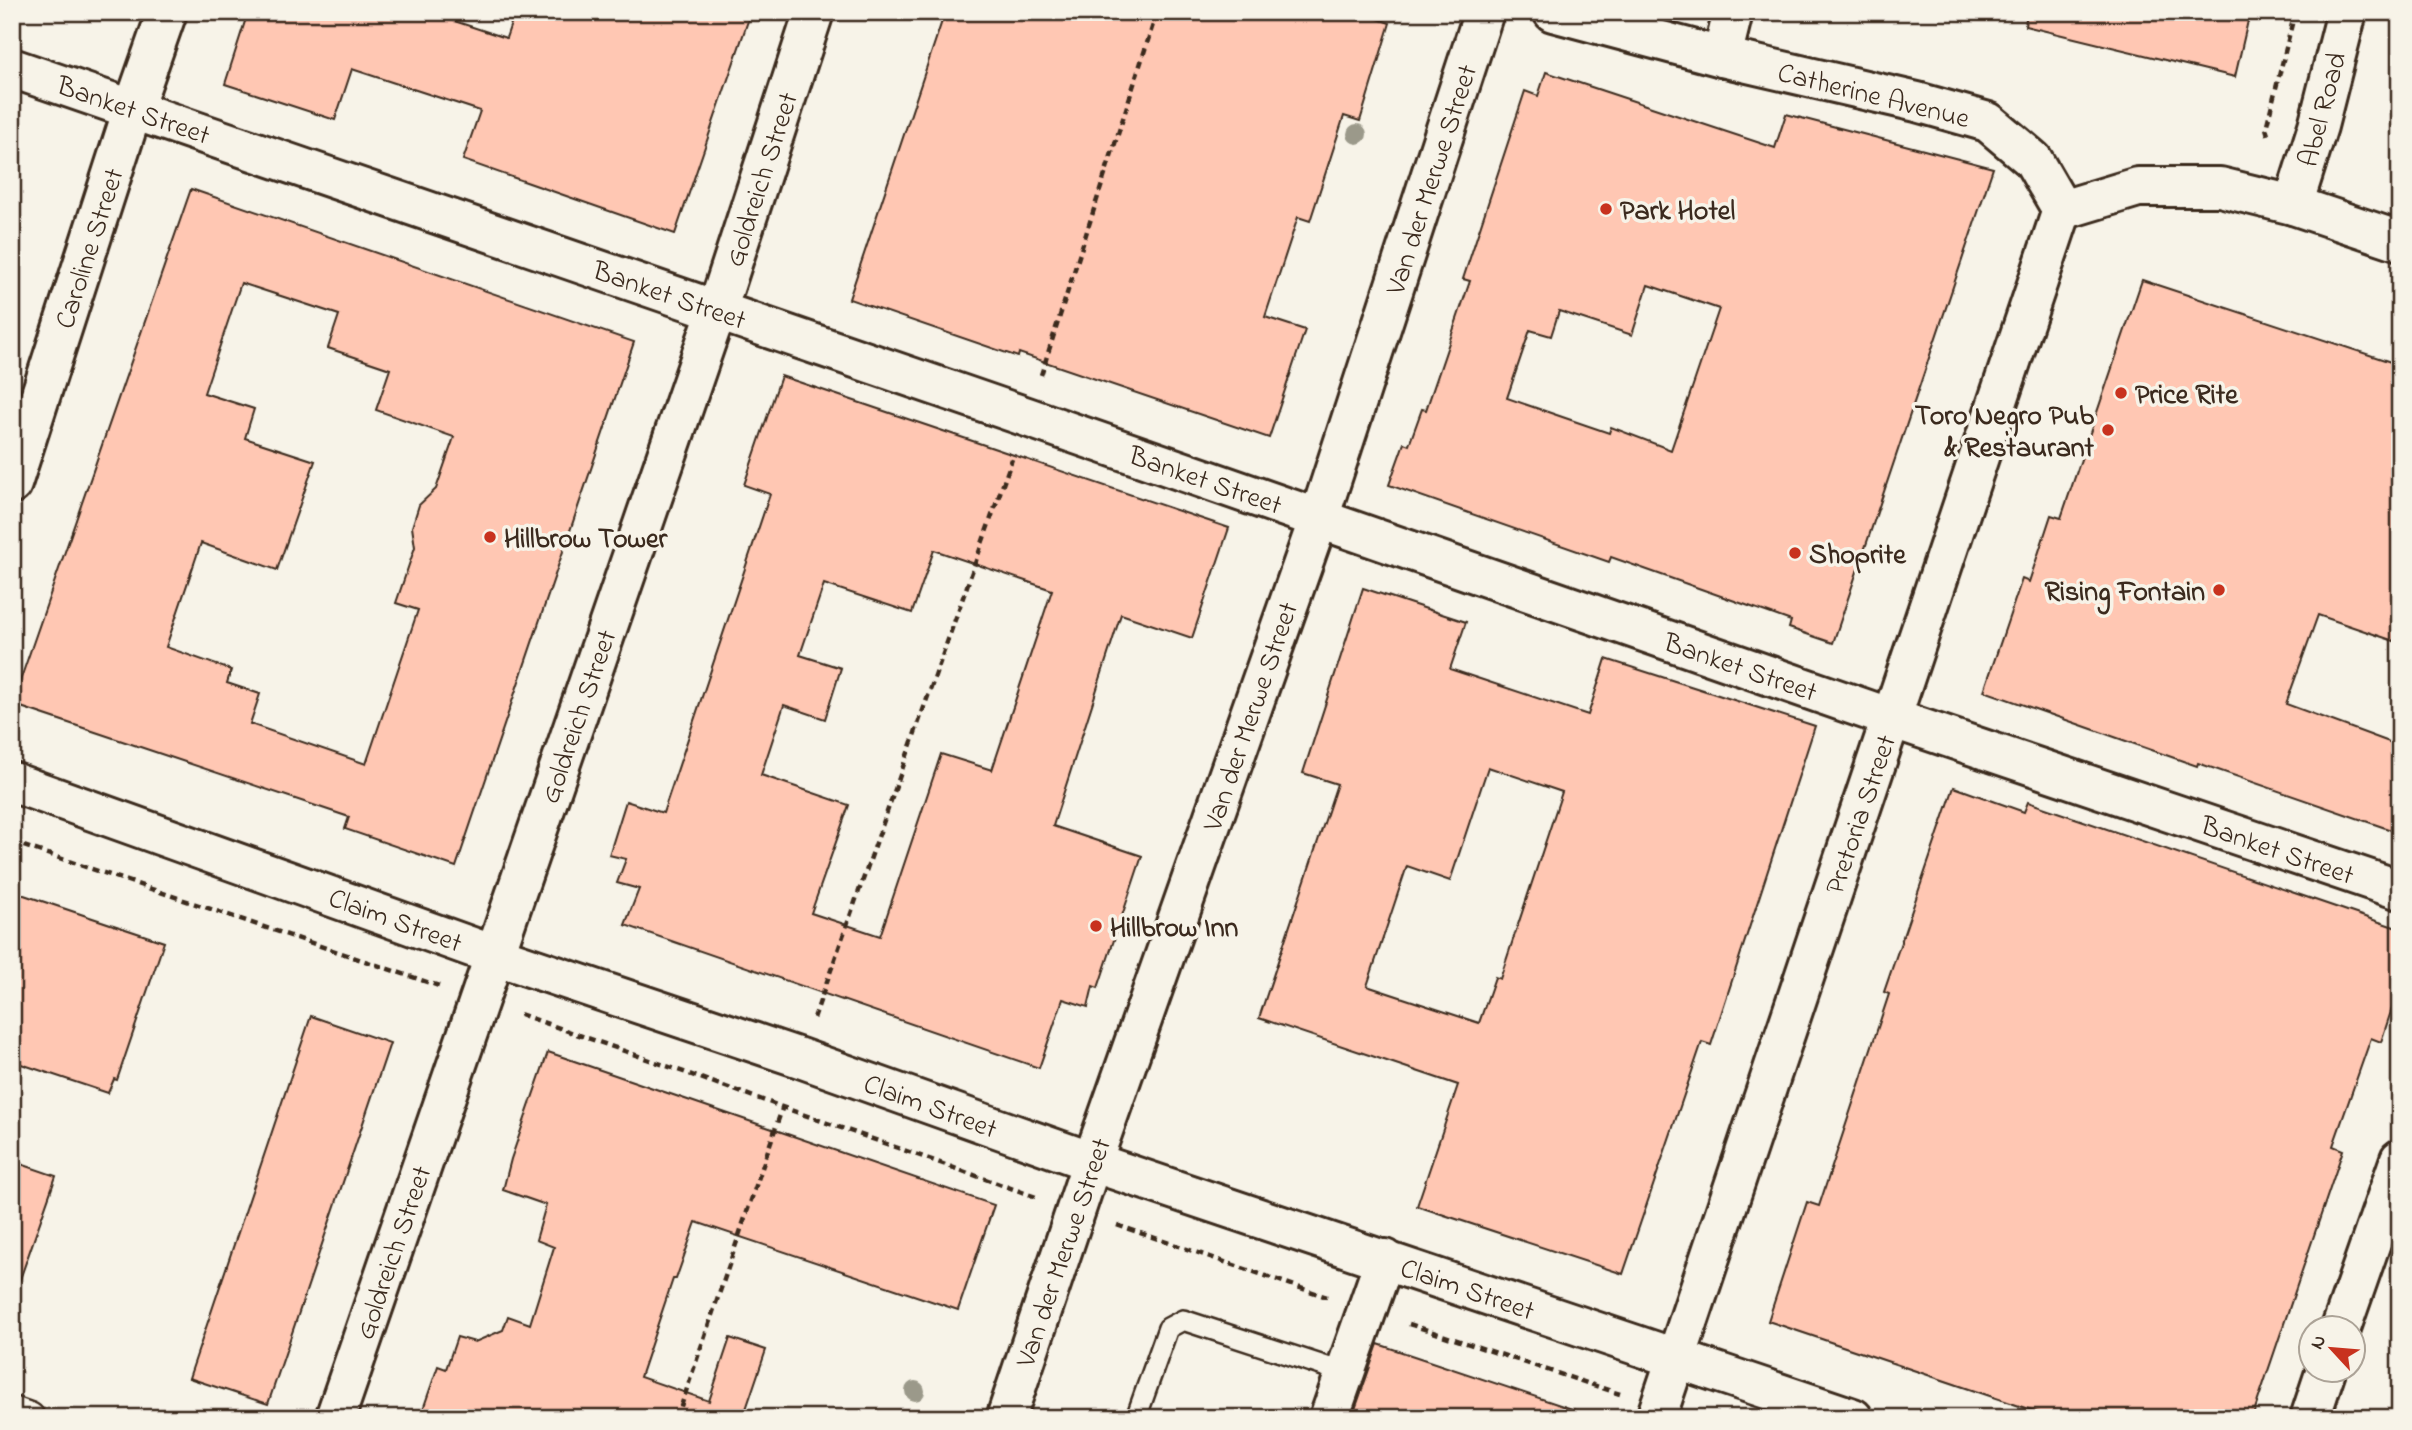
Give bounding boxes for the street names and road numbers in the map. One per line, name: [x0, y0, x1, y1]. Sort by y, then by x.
street label: Abel Road: [2289, 48, 2359, 172]
street label: Catherine Avenue: [1773, 54, 1974, 141]
street label: Van der Merwe Street: [1376, 60, 1490, 301]
street label: Banket Street: [50, 67, 215, 158]
street label: Goldreich Street: [716, 88, 811, 273]
street label: Caroline Street: [46, 164, 137, 335]
street label: Banket Street: [586, 252, 751, 343]
street label: Banket Street: [1122, 437, 1287, 528]
street label: Van der Merwe Street: [1194, 597, 1311, 838]
street label: Banket Street: [1657, 624, 1822, 715]
street label: Goldreich Street: [531, 625, 629, 810]
street label: Pretoria Street: [1816, 730, 1909, 900]
street label: Banket Street: [2194, 807, 2359, 898]
street label: Claim Street: [322, 879, 467, 965]
street label: Claim Street: [857, 1065, 1002, 1151]
street label: Van der Merwe Street: [1007, 1133, 1124, 1374]
street label: Goldreich Street: [346, 1161, 444, 1346]
street label: Claim Street: [1394, 1249, 1539, 1333]

